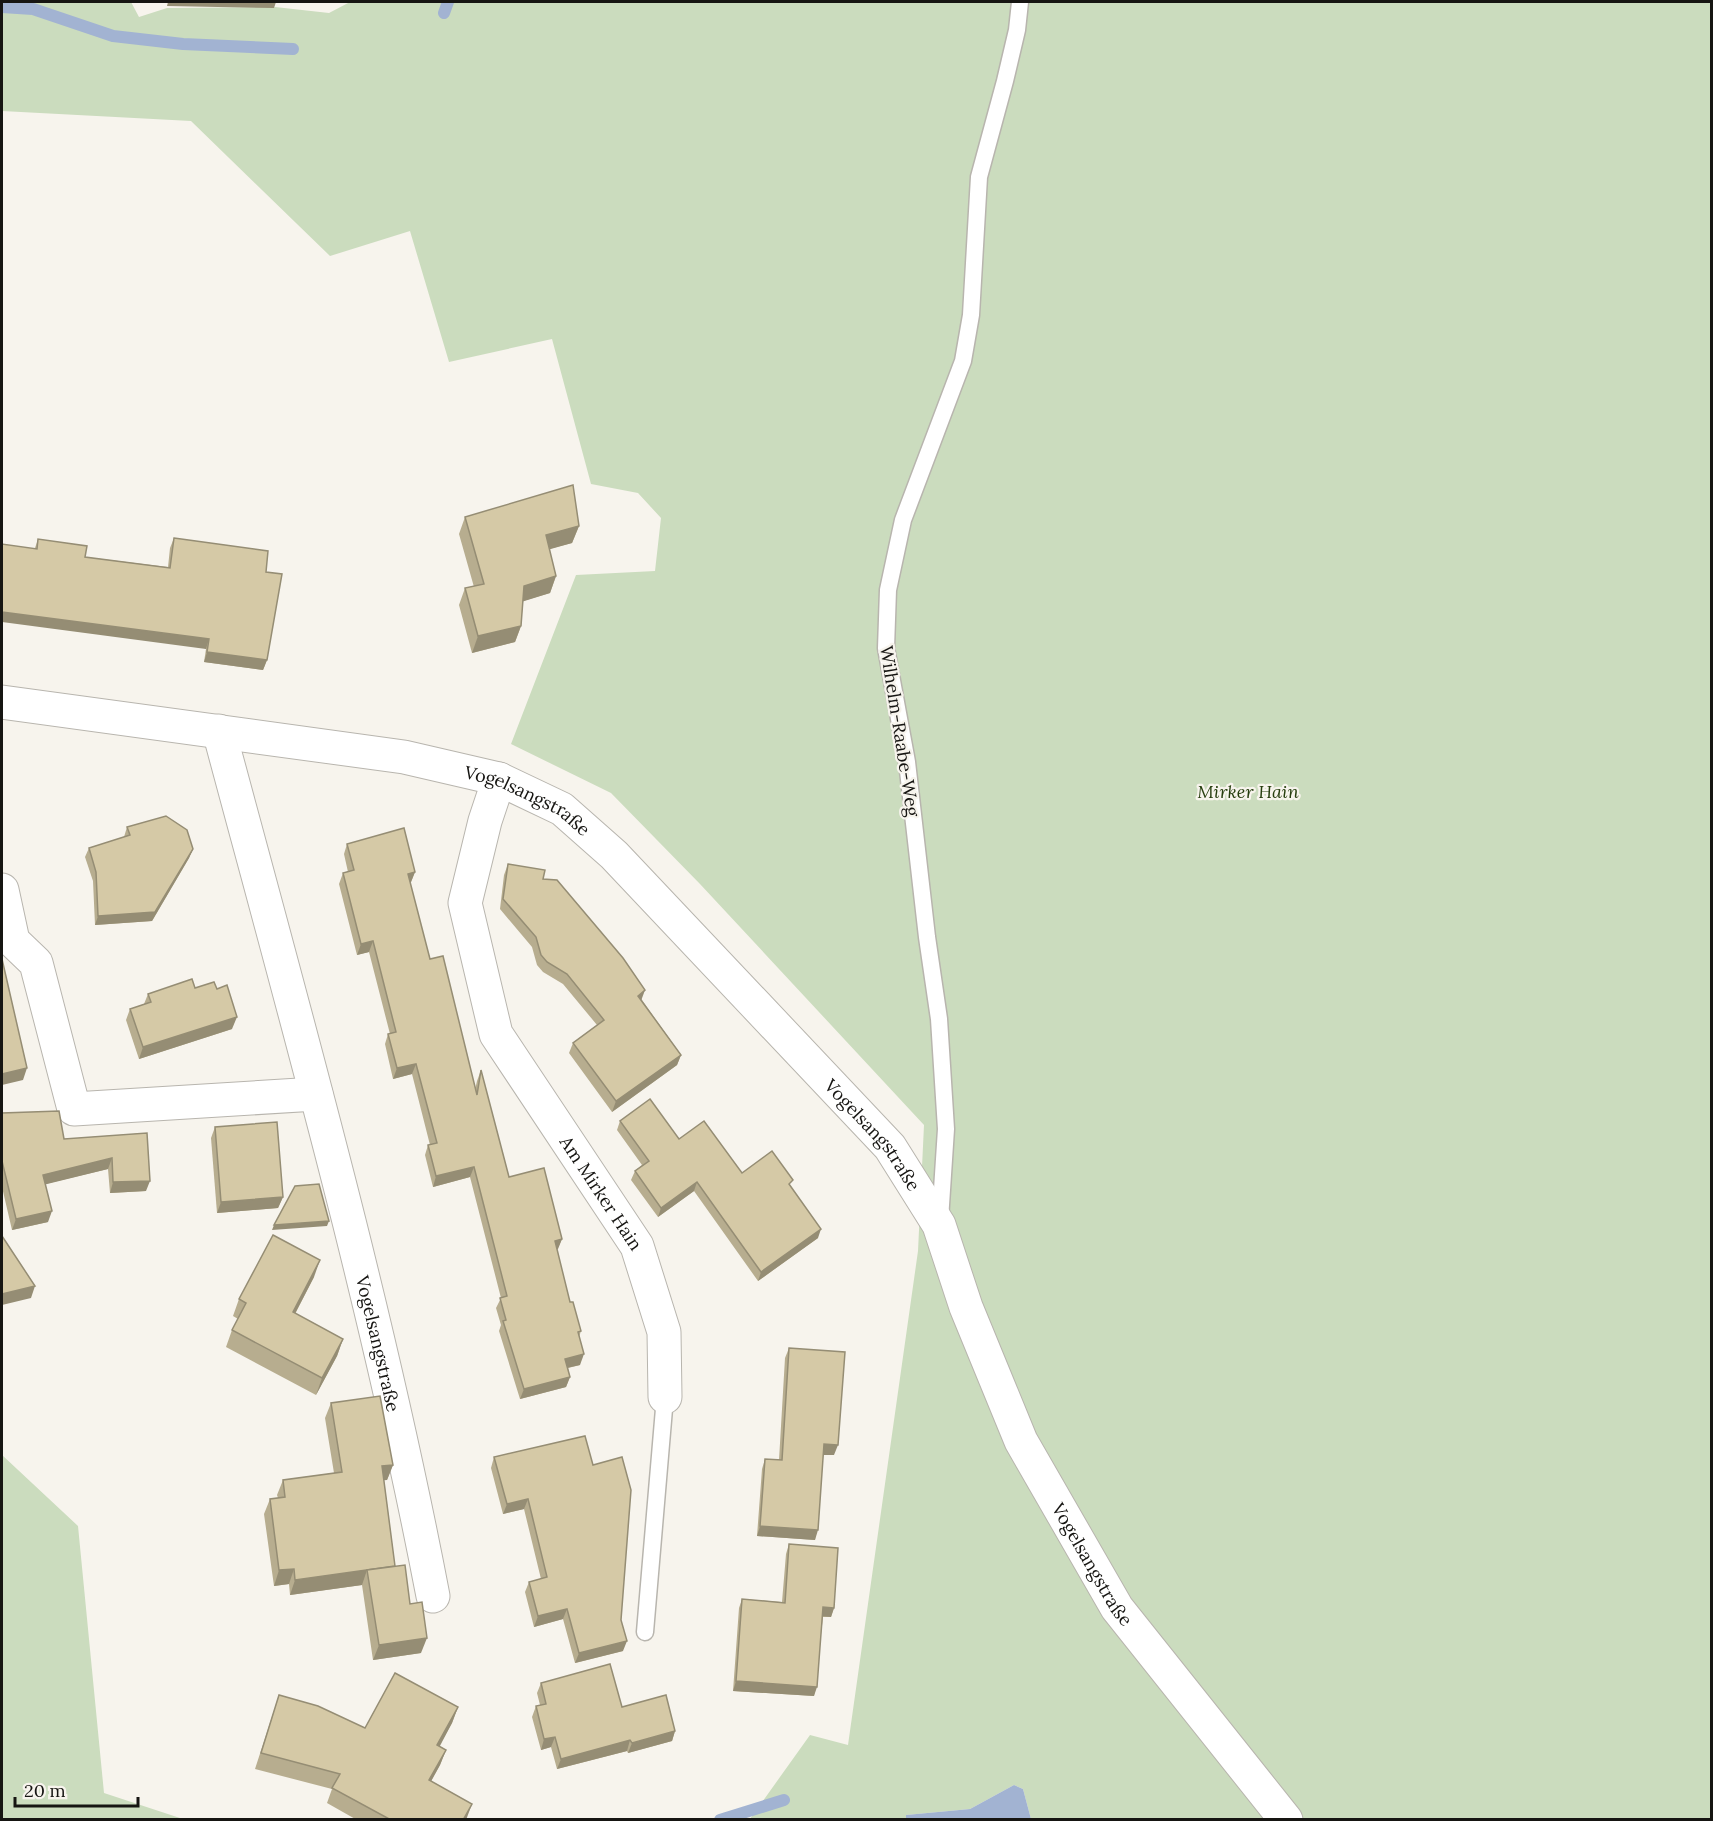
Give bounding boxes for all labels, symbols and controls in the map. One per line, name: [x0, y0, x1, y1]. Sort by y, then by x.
street label: Wilhelm-Raabe-Weg: [875, 644, 925, 819]
street label: Vogelsangstraße: [462, 760, 596, 841]
park label: Mirker Hain: [1197, 780, 1299, 803]
street label: Vogelsangstraße: [819, 1073, 926, 1195]
street label: Am Mirker Hain: [555, 1130, 648, 1254]
street label: Vogelsangstraße: [351, 1272, 406, 1414]
street label: Vogelsangstraße: [1047, 1498, 1138, 1630]
scale bar: [15, 1770, 138, 1808]
text: 20 m: [24, 1779, 66, 1802]

